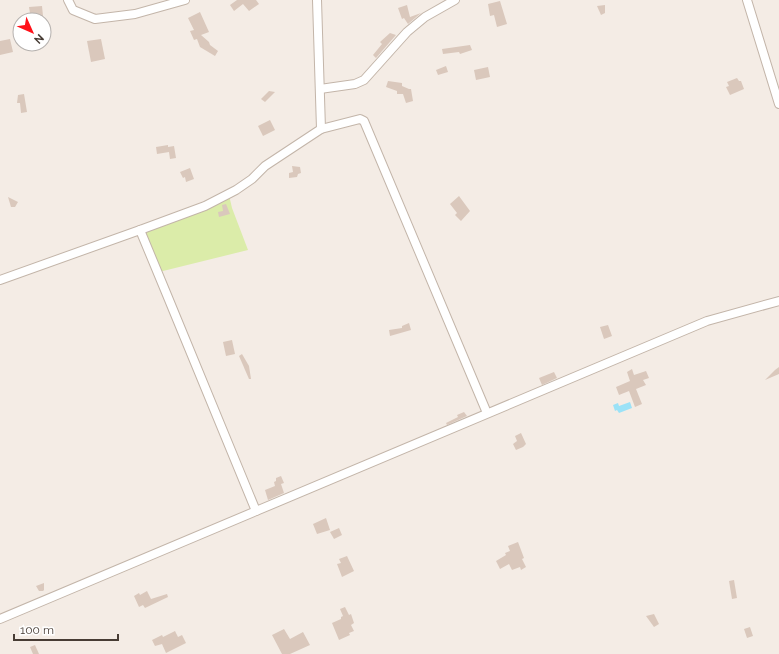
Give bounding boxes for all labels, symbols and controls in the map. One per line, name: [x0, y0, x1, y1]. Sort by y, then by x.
north arrow: [12, 12, 52, 52]
text: N: [31, 31, 46, 46]
scale bar: [14, 616, 118, 642]
text: 100 m: [20, 623, 54, 637]

